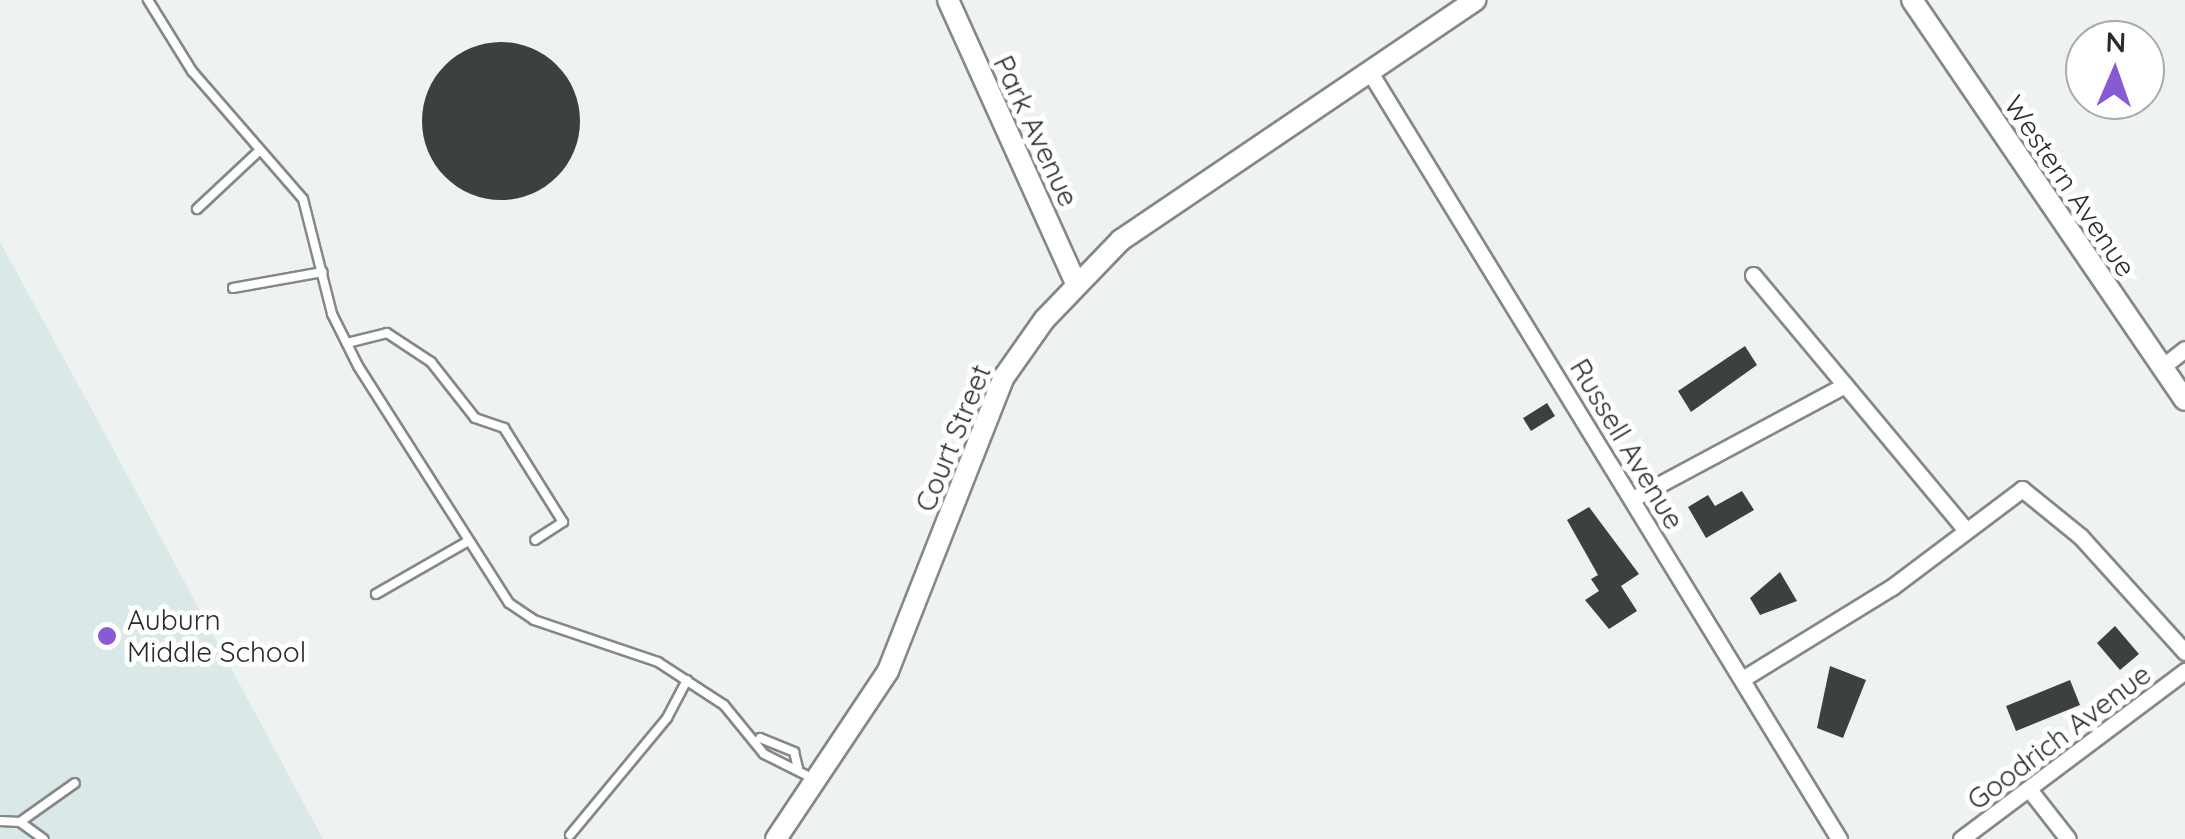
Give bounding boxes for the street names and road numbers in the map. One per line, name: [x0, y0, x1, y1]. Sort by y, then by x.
street label: Park Avenue: [986, 50, 1086, 212]
street label: Western Avenue: [1997, 89, 2143, 283]
street label: Russell Avenue: [1563, 353, 1691, 535]
street label: Court Street: [908, 360, 998, 516]
street label: Goodrich Avenue: [1961, 657, 2157, 817]

